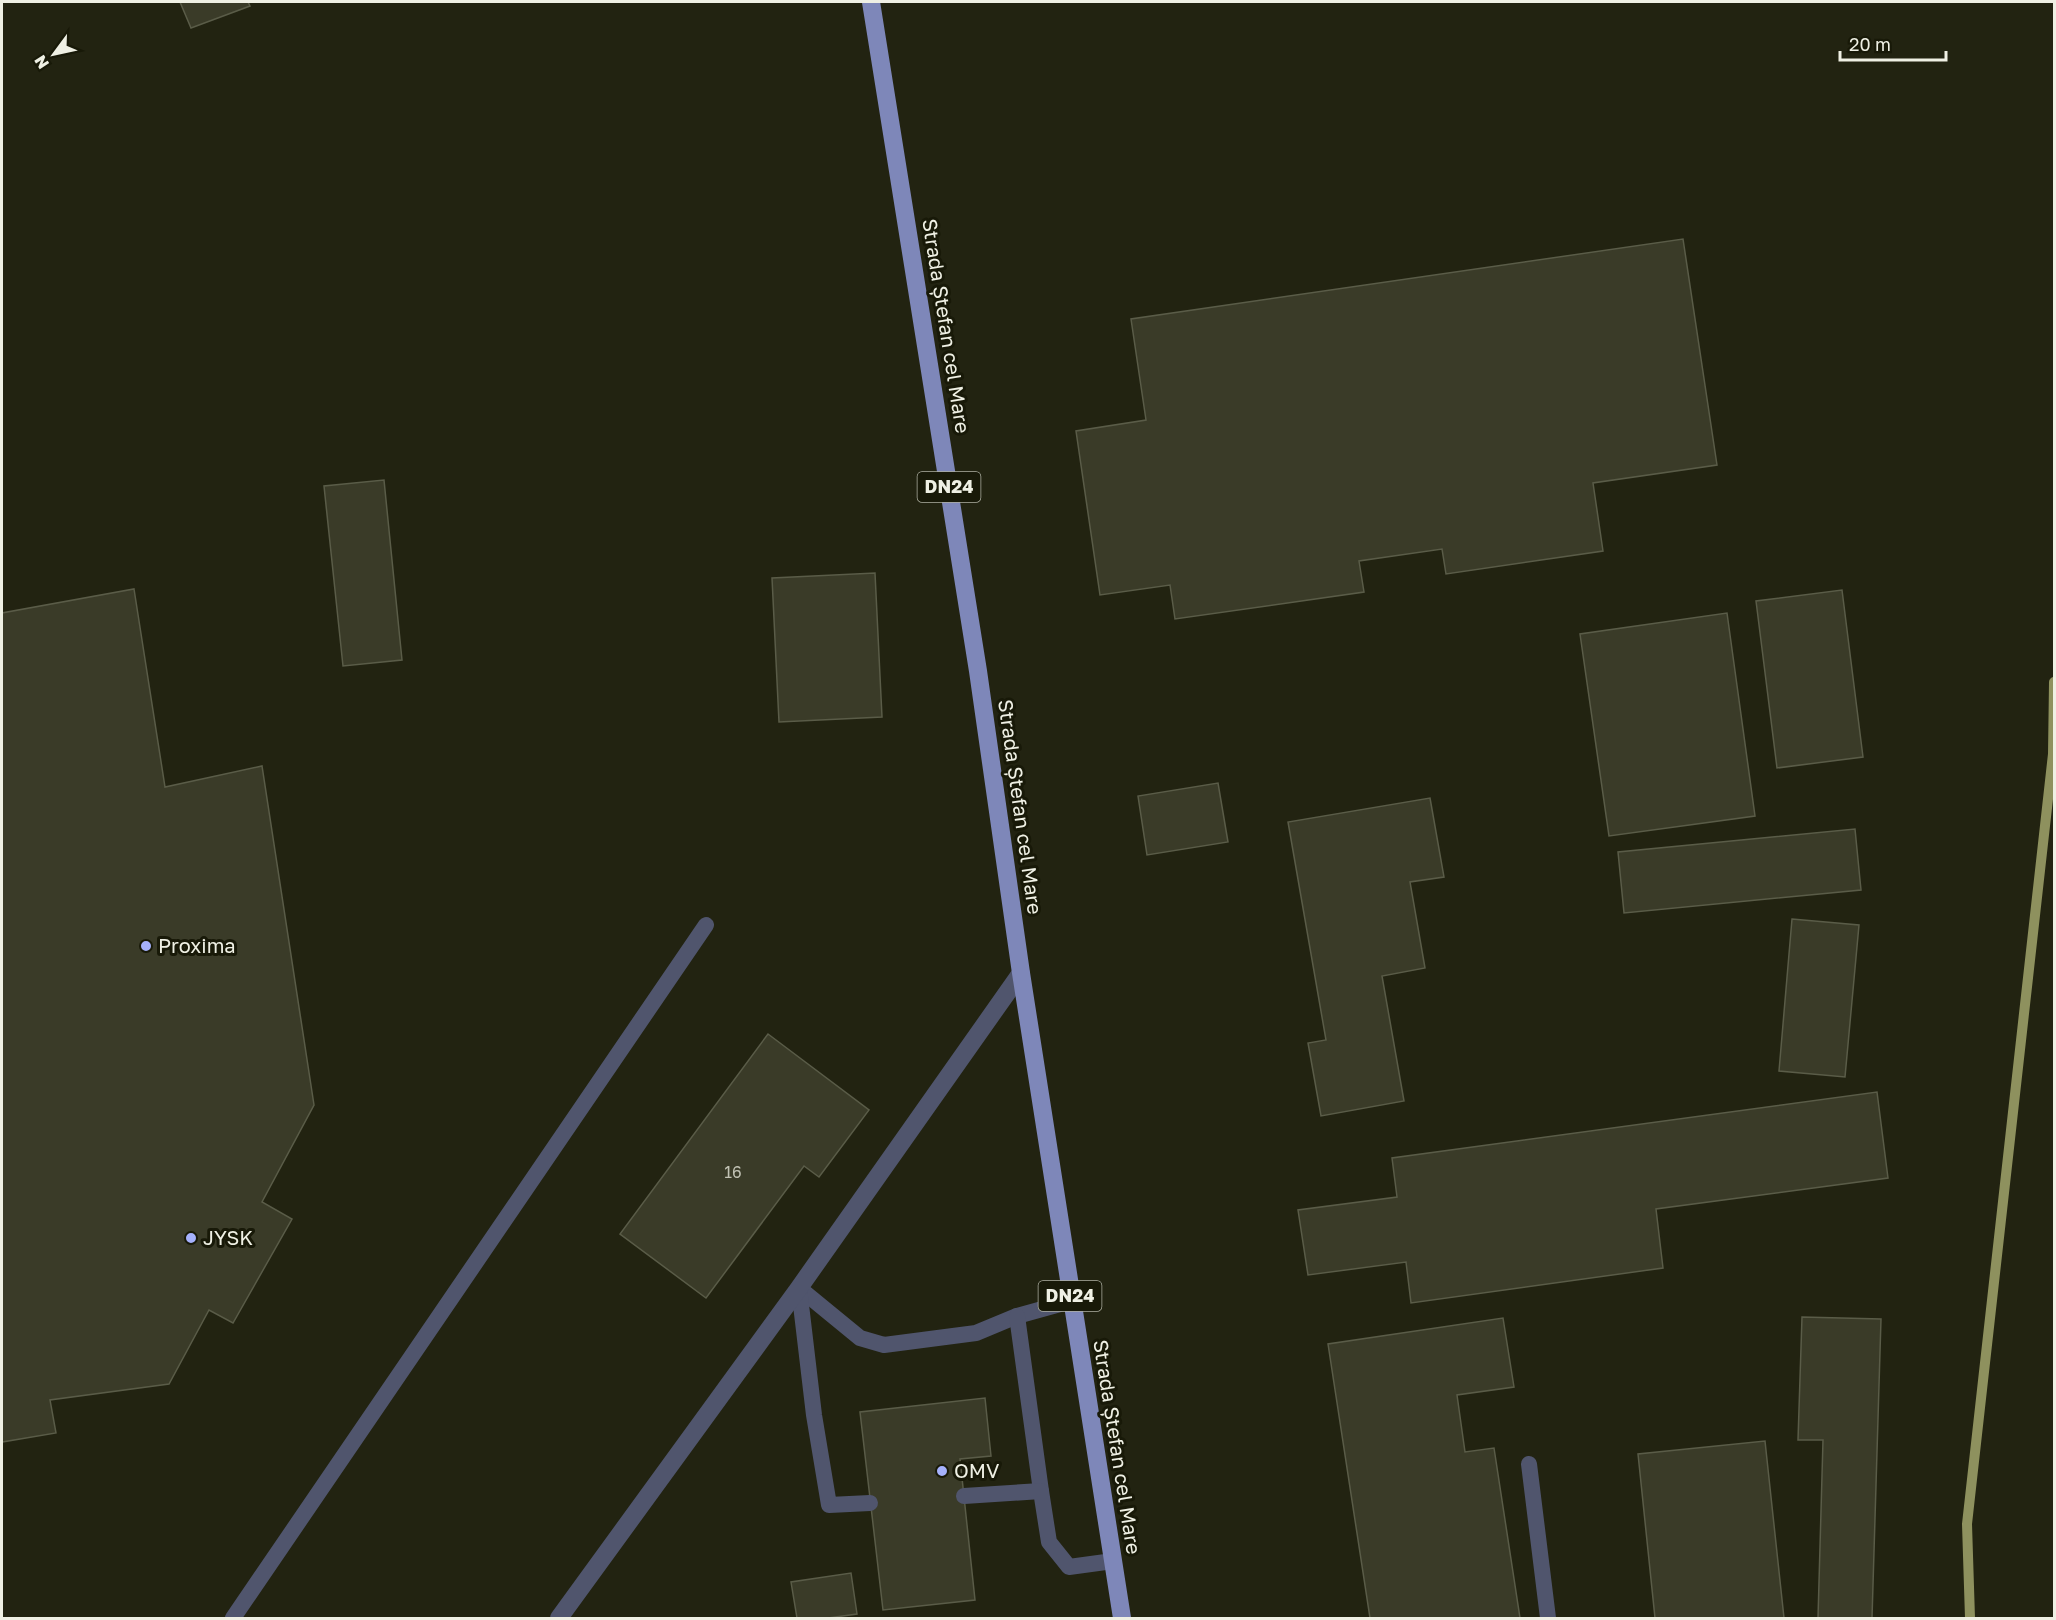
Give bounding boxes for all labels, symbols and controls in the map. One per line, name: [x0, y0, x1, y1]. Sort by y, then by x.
north arrow: [24, 24, 84, 84]
scale bar: [1840, 24, 1946, 62]
text: 20 m: [1849, 33, 1891, 55]
text: N: [30, 52, 53, 73]
street label: Strada Ștefan cel Mare: [917, 217, 976, 435]
road number: DN24: [918, 472, 980, 502]
street label: Strada Ștefan cel Mare: [993, 698, 1048, 916]
place label: Proxima: [158, 933, 236, 957]
marker: Proxima: [139, 939, 153, 953]
house number: 16: [724, 1162, 742, 1182]
place label: JYSK: [203, 1225, 253, 1249]
marker: JYSK: [184, 1231, 198, 1245]
road number: DN24: [1038, 1281, 1102, 1311]
street label: Strada Ștefan cel Mare: [1088, 1338, 1147, 1556]
place label: OMV: [954, 1458, 999, 1482]
marker: OMV: [935, 1464, 949, 1478]

